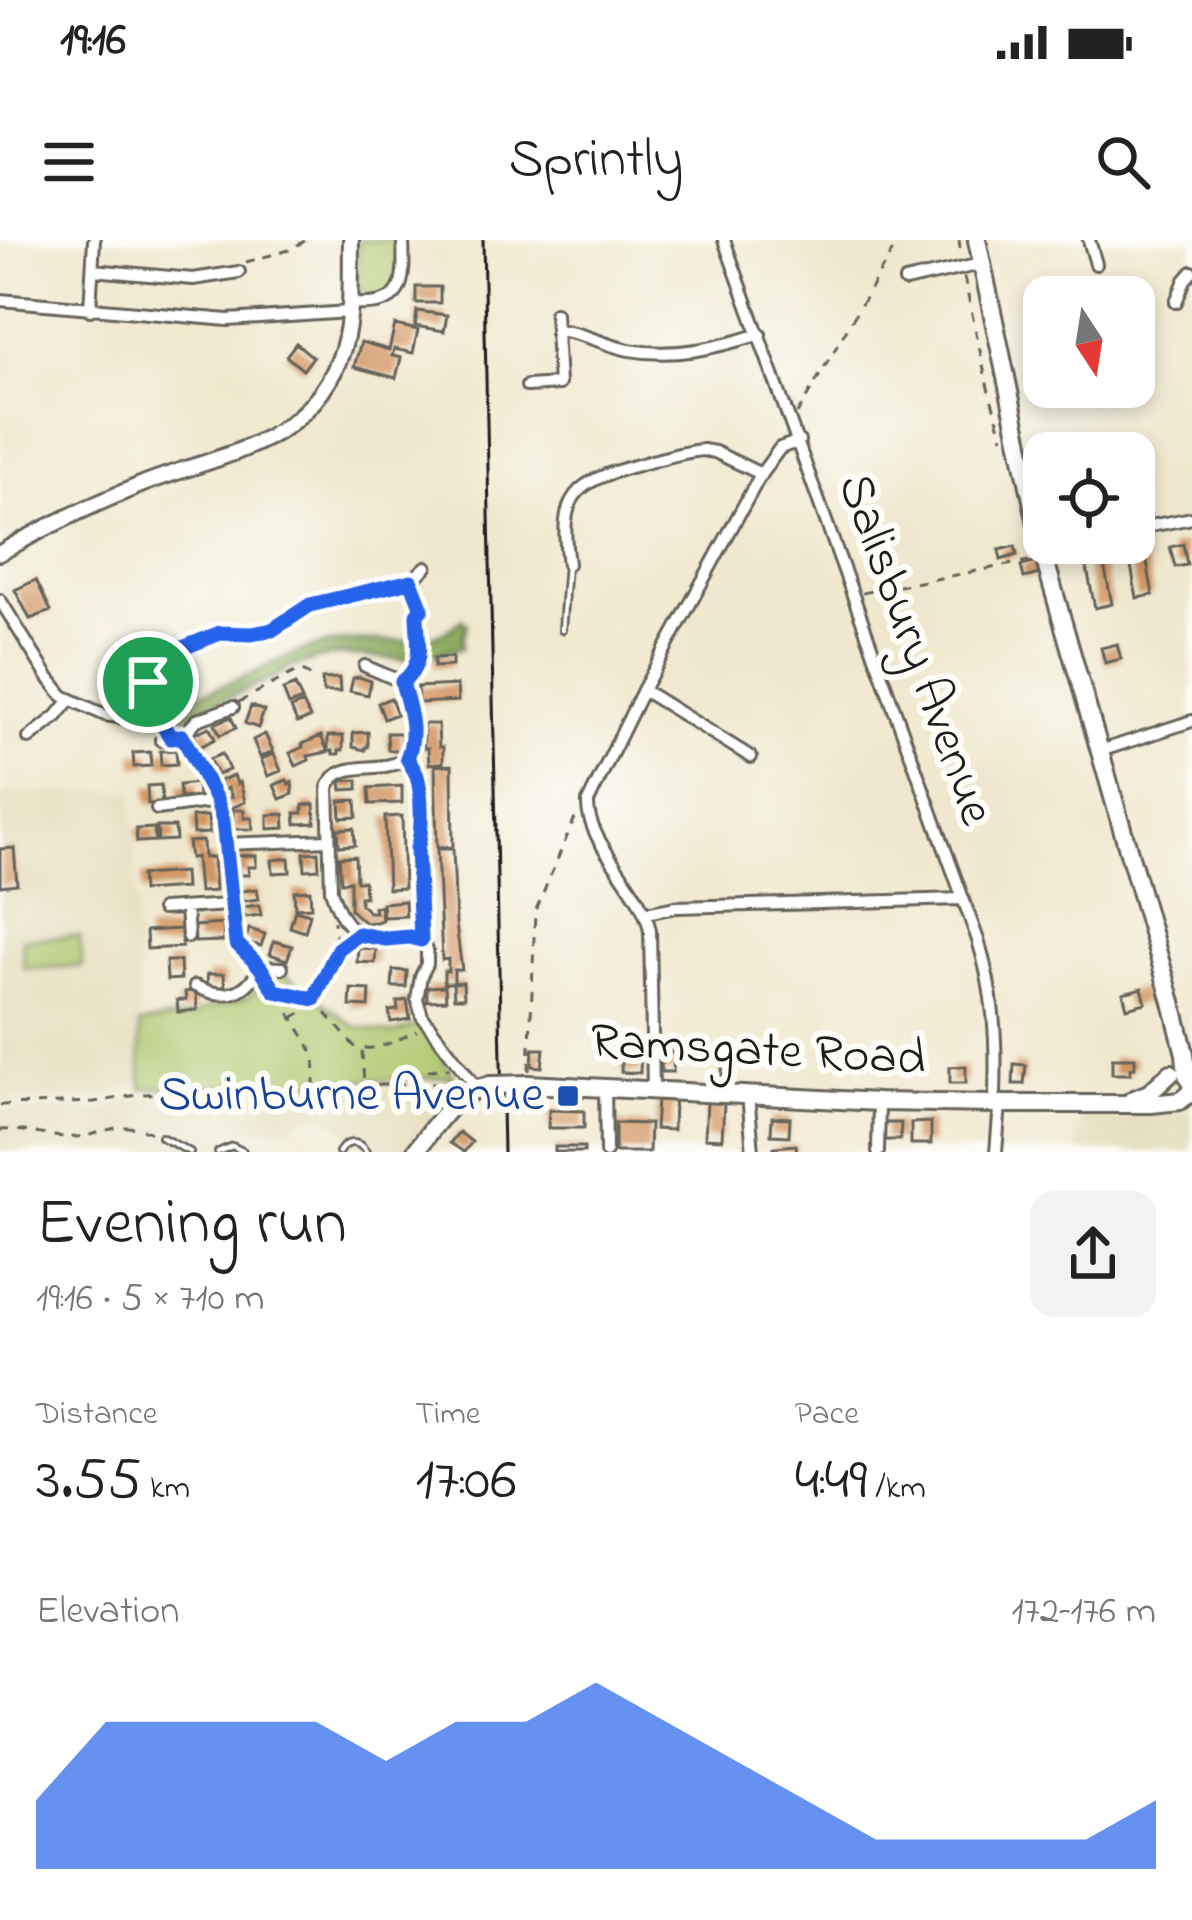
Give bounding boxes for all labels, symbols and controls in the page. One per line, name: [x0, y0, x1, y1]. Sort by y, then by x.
text: 19:16: [60, 9, 126, 75]
text: Sprintly: [509, 123, 683, 201]
icon: menu: [36, 129, 102, 195]
icon: search: [1090, 129, 1156, 195]
north arrow: [1023, 276, 1155, 408]
map controls: [1023, 276, 1155, 564]
button: locate: [1023, 432, 1155, 564]
street label: Salisbury Avenue: [816, 464, 1012, 837]
pin: [97, 631, 199, 733]
icon: arrive: [115, 649, 181, 715]
street label: Ramsgate Road: [589, 1006, 927, 1098]
place label: Swinburne Avenue: [158, 1059, 544, 1134]
marker: Swinburne Avenue: [555, 1083, 581, 1109]
text: Evening run: [36, 1178, 347, 1274]
button: share: [1030, 1191, 1156, 1317]
text: 19:16 · 5 × 710 m: [36, 1271, 265, 1328]
text: Distance: [36, 1391, 158, 1439]
text: Time: [415, 1391, 481, 1439]
text: Pace: [795, 1391, 859, 1439]
text: 3.55: [36, 1439, 142, 1526]
text: 17:06: [415, 1439, 517, 1526]
text: 4:49: [795, 1439, 867, 1526]
text: km: [142, 1465, 190, 1513]
text: /km: [867, 1465, 926, 1513]
text: Elevation: [36, 1584, 179, 1641]
text: 172–176 m: [1011, 1584, 1156, 1641]

